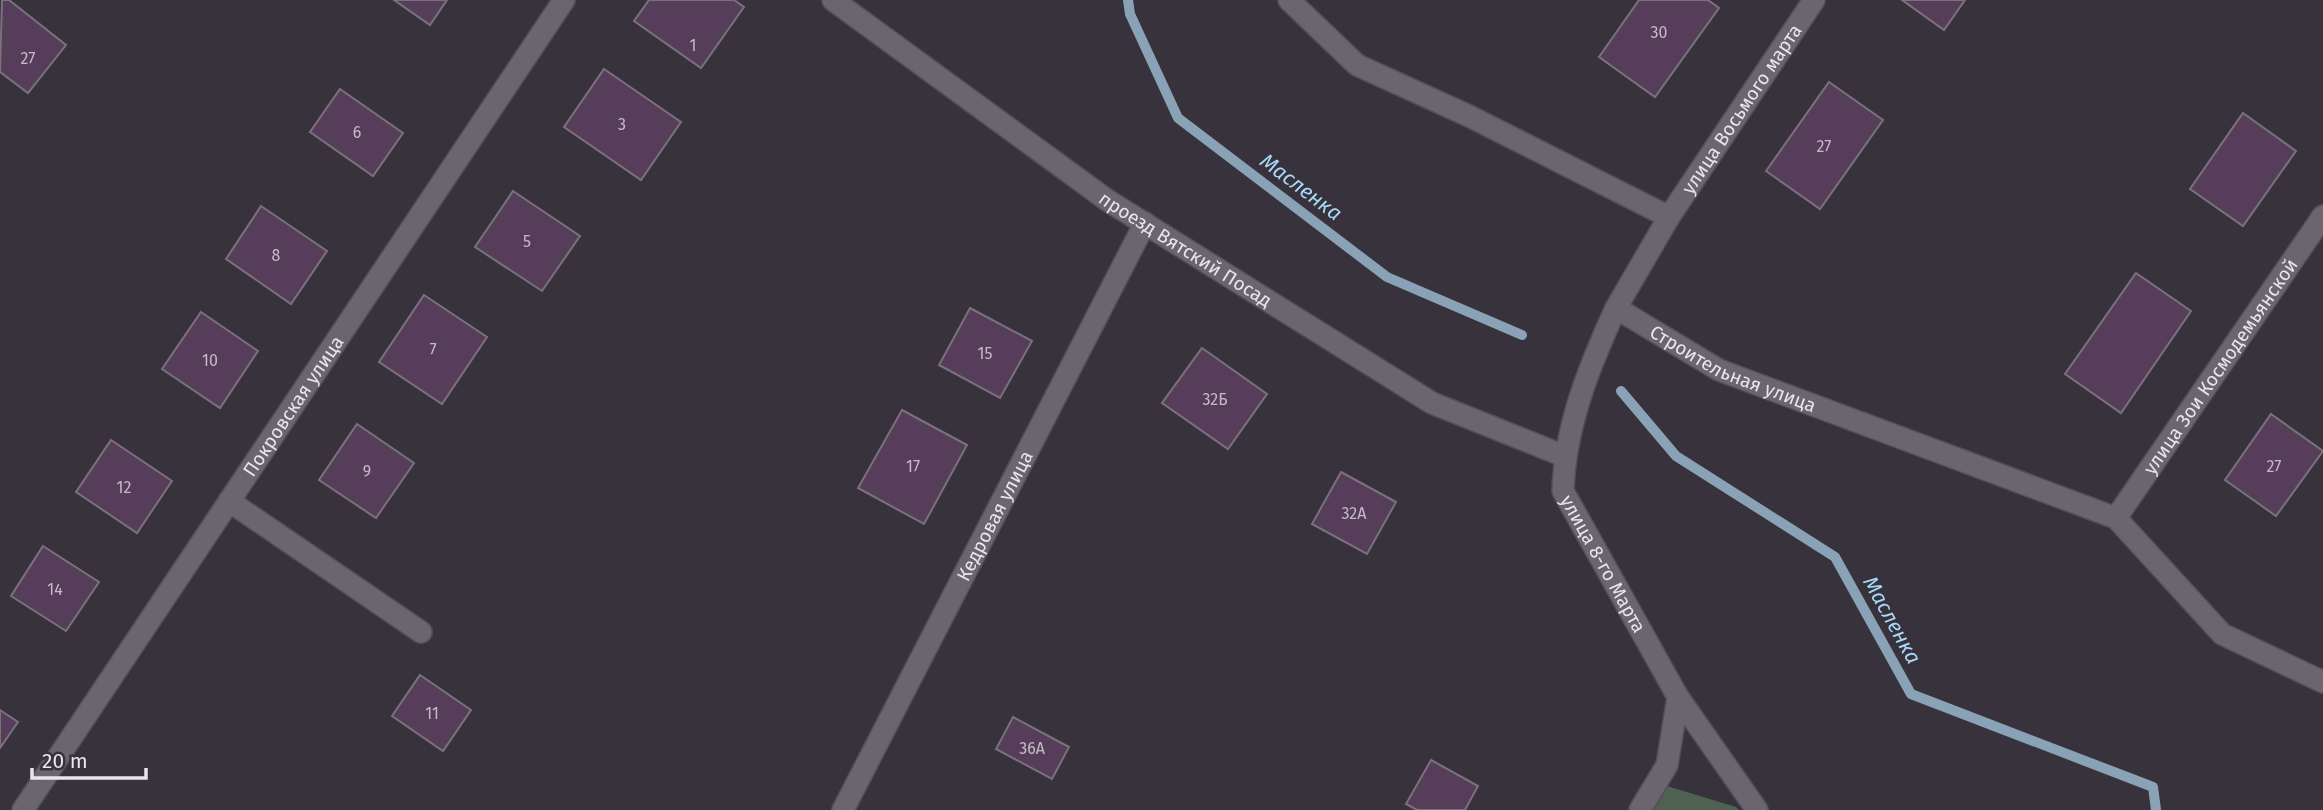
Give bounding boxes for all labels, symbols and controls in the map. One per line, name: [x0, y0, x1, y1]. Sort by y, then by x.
street label: улица Восьмого марта: [1676, 20, 1806, 198]
house number: 30: [1651, 23, 1668, 42]
house number: 1: [690, 36, 696, 55]
house number: 27: [21, 49, 35, 68]
house number: 3: [618, 115, 626, 134]
house number: 6: [353, 123, 361, 142]
house number: 27: [1817, 137, 1831, 156]
water label: Масленка: [1255, 148, 1347, 226]
street label: проезд Вятский Посад: [1095, 187, 1276, 312]
house number: 5: [523, 232, 531, 251]
house number: 8: [272, 246, 281, 265]
street label: улица Зои Космодемьянской: [2138, 254, 2302, 479]
street label: Строительная улица: [1646, 320, 1819, 417]
street label: Покровская улица: [238, 331, 348, 481]
house number: 7: [429, 340, 437, 359]
house number: 15: [978, 344, 992, 363]
house number: 10: [202, 351, 218, 370]
house number: 32Б: [1202, 390, 1228, 409]
street label: Кедровая улица: [951, 447, 1037, 585]
house number: 17: [906, 457, 920, 476]
house number: 27: [2267, 457, 2281, 476]
house number: 9: [363, 462, 371, 481]
house number: 12: [117, 478, 131, 497]
street label: улица 8-го Марта: [1556, 491, 1651, 637]
house number: 32А: [1342, 504, 1367, 523]
water label: Масленка: [1857, 572, 1927, 668]
house number: 14: [47, 580, 63, 599]
house number: 11: [425, 704, 439, 723]
scale bar: [32, 736, 145, 780]
house number: 36А: [1019, 739, 1046, 758]
text: 20 m: [42, 748, 88, 774]

